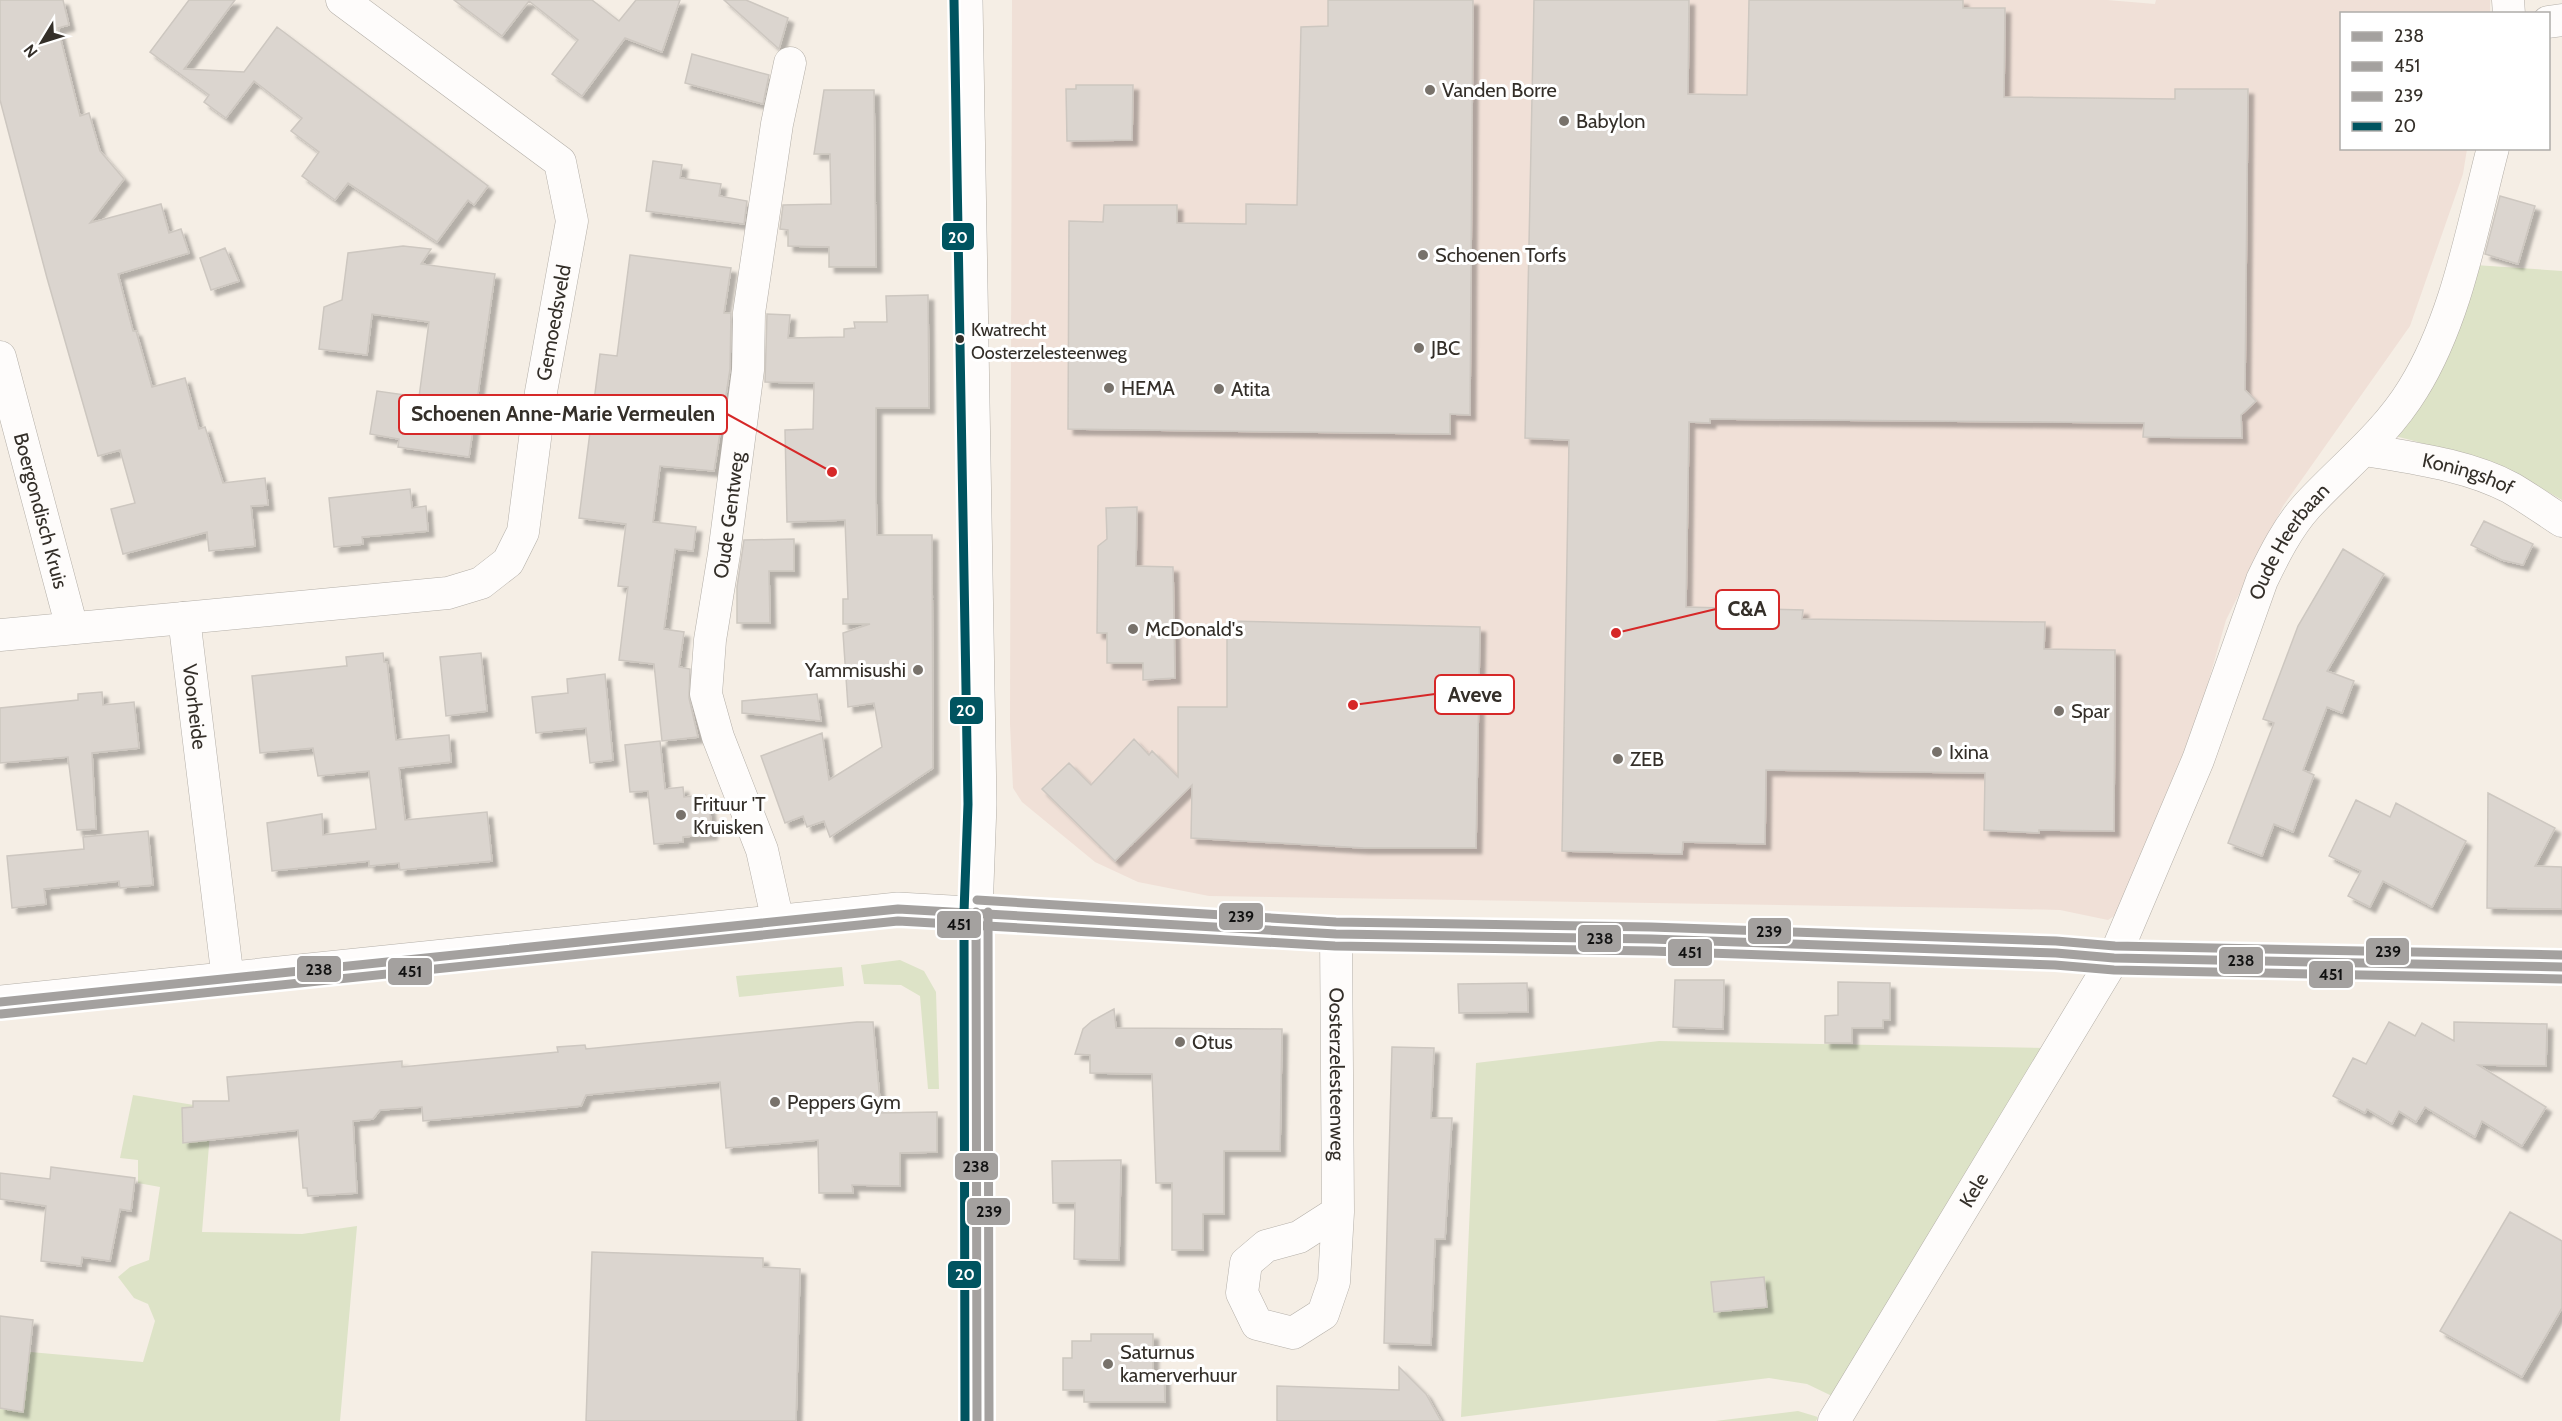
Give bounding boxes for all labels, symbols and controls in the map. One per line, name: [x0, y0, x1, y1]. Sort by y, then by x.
north arrow: [12, 12, 72, 72]
legend: [2340, 12, 2550, 150]
text: 238: [2394, 25, 2424, 47]
text: N: [20, 41, 42, 61]
text: 451: [2394, 55, 2420, 77]
place label: Vanden Borre: [1442, 78, 1557, 102]
marker: Vanden Borre: [1423, 83, 1437, 97]
text: 239: [2394, 85, 2423, 107]
place label: Babylon: [1576, 109, 1645, 133]
marker: Babylon: [1557, 114, 1571, 128]
text: 20: [2394, 115, 2416, 137]
line badge: 20: [941, 222, 975, 251]
text: 20: [948, 228, 968, 247]
place label: Schoenen Torfs: [1435, 243, 1566, 267]
marker: Schoenen Torfs: [1416, 248, 1430, 262]
street label: Gemoedsveld: [531, 263, 576, 383]
place label: Kwatrecht Oosterzelesteenweg: [971, 319, 1128, 364]
marker: Kwatrecht Oosterzelesteenweg: [954, 333, 966, 345]
place label: JBC: [1430, 336, 1460, 360]
marker: JBC: [1412, 341, 1426, 355]
place label: HEMA: [1121, 376, 1175, 400]
place label: Atita: [1231, 377, 1271, 401]
marker: HEMA: [1102, 381, 1116, 395]
marker: Atita: [1212, 382, 1226, 396]
callout: Schoenen Anne-Marie Vermeulen: [399, 395, 727, 434]
text: Schoenen Anne-Marie Vermeulen: [411, 401, 715, 426]
street label: Boergondisch Kruis: [9, 430, 73, 591]
street label: Koningshof: [2420, 448, 2519, 500]
street label: Oude Gentweg: [708, 449, 749, 580]
street label: Oude Heerbaan: [2244, 478, 2334, 603]
callout: C&A: [1716, 590, 1779, 629]
text: C&A: [1727, 596, 1767, 621]
place label: McDonald's: [1145, 617, 1243, 641]
marker: McDonald's: [1126, 622, 1140, 636]
place label: Yammisushi: [804, 658, 906, 682]
street label: Voorheide: [178, 662, 212, 751]
marker: Yammisushi: [911, 663, 925, 677]
callout: Aveve: [1435, 675, 1514, 714]
text: Aveve: [1448, 682, 1502, 707]
line badge: 20: [949, 696, 984, 725]
place label: Spar: [2071, 699, 2110, 723]
text: 20: [956, 701, 976, 720]
marker: Spar: [2052, 704, 2066, 718]
place label: Ixina: [1949, 740, 1989, 764]
marker: Ixina: [1930, 745, 1944, 759]
place label: ZEB: [1630, 747, 1664, 771]
marker: ZEB: [1611, 752, 1625, 766]
place label: Frituur 'T Kruisken: [693, 792, 766, 839]
marker: Frituur 'T Kruisken: [674, 808, 688, 822]
line badge: 239: [1218, 902, 1264, 931]
text: 239: [1228, 907, 1254, 926]
line badge: 451: [936, 910, 982, 939]
text: 451: [947, 915, 971, 934]
line badge: 239: [1747, 917, 1792, 945]
text: 239: [1756, 922, 1782, 941]
line badge: 238: [1577, 924, 1622, 953]
text: 238: [1587, 929, 1613, 948]
line badge: 239: [2365, 937, 2410, 966]
line badge: 451: [1667, 938, 1713, 967]
text: 239: [2375, 942, 2401, 961]
text: 451: [1678, 943, 1702, 962]
line badge: 238: [2218, 946, 2264, 975]
text: 238: [2228, 951, 2254, 970]
line badge: 238: [296, 955, 342, 983]
line badge: 451: [387, 957, 433, 986]
text: 238: [306, 960, 332, 979]
line badge: 451: [2308, 960, 2354, 989]
text: 451: [398, 962, 422, 981]
text: 451: [2319, 965, 2343, 984]
street label: Oosterzelesteenweg: [1324, 987, 1350, 1162]
place label: Otus: [1192, 1030, 1233, 1054]
marker: Otus: [1173, 1035, 1187, 1049]
place label: Peppers Gym: [787, 1090, 901, 1114]
marker: Peppers Gym: [768, 1095, 782, 1109]
line badge: 238: [954, 1152, 999, 1181]
text: 238: [963, 1157, 989, 1176]
street label: Kele: [1954, 1168, 1993, 1211]
line badge: 239: [966, 1197, 1011, 1226]
text: 239: [976, 1202, 1002, 1221]
line badge: 20: [947, 1260, 982, 1289]
text: 20: [955, 1265, 975, 1284]
place label: Saturnus kamerverhuur: [1120, 1340, 1238, 1387]
marker: Saturnus kamerverhuur: [1101, 1357, 1115, 1371]

